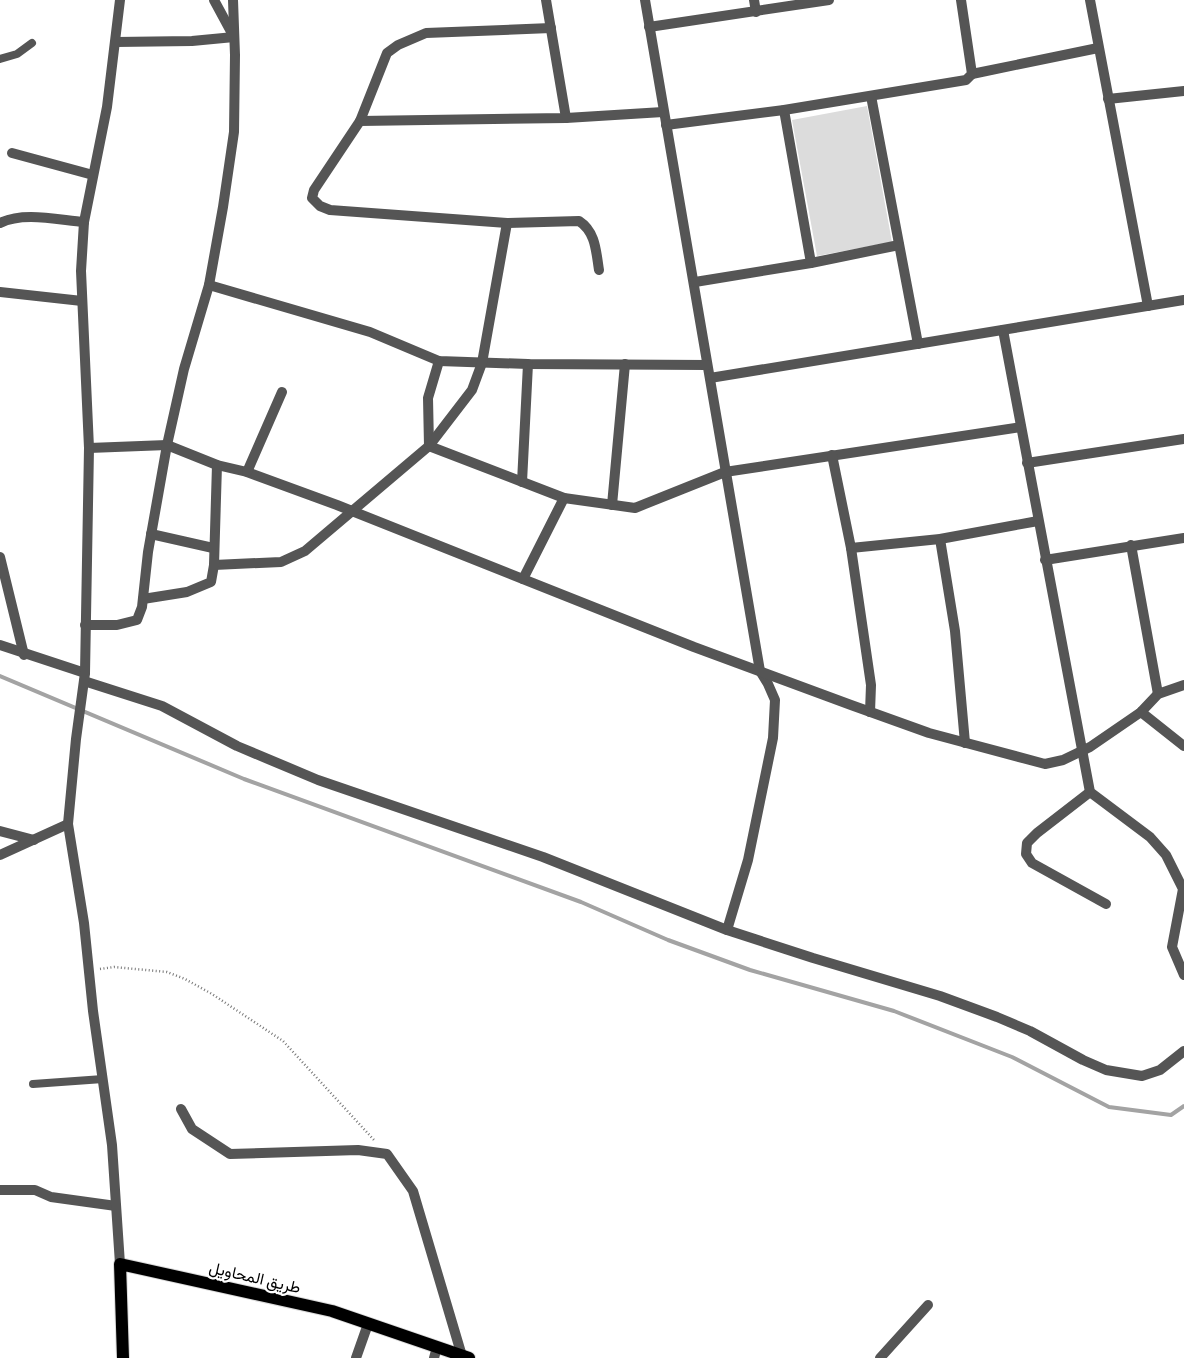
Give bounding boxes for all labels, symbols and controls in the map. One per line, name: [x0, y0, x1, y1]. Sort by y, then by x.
street label: طريق المحاويل: [207, 1257, 303, 1298]

